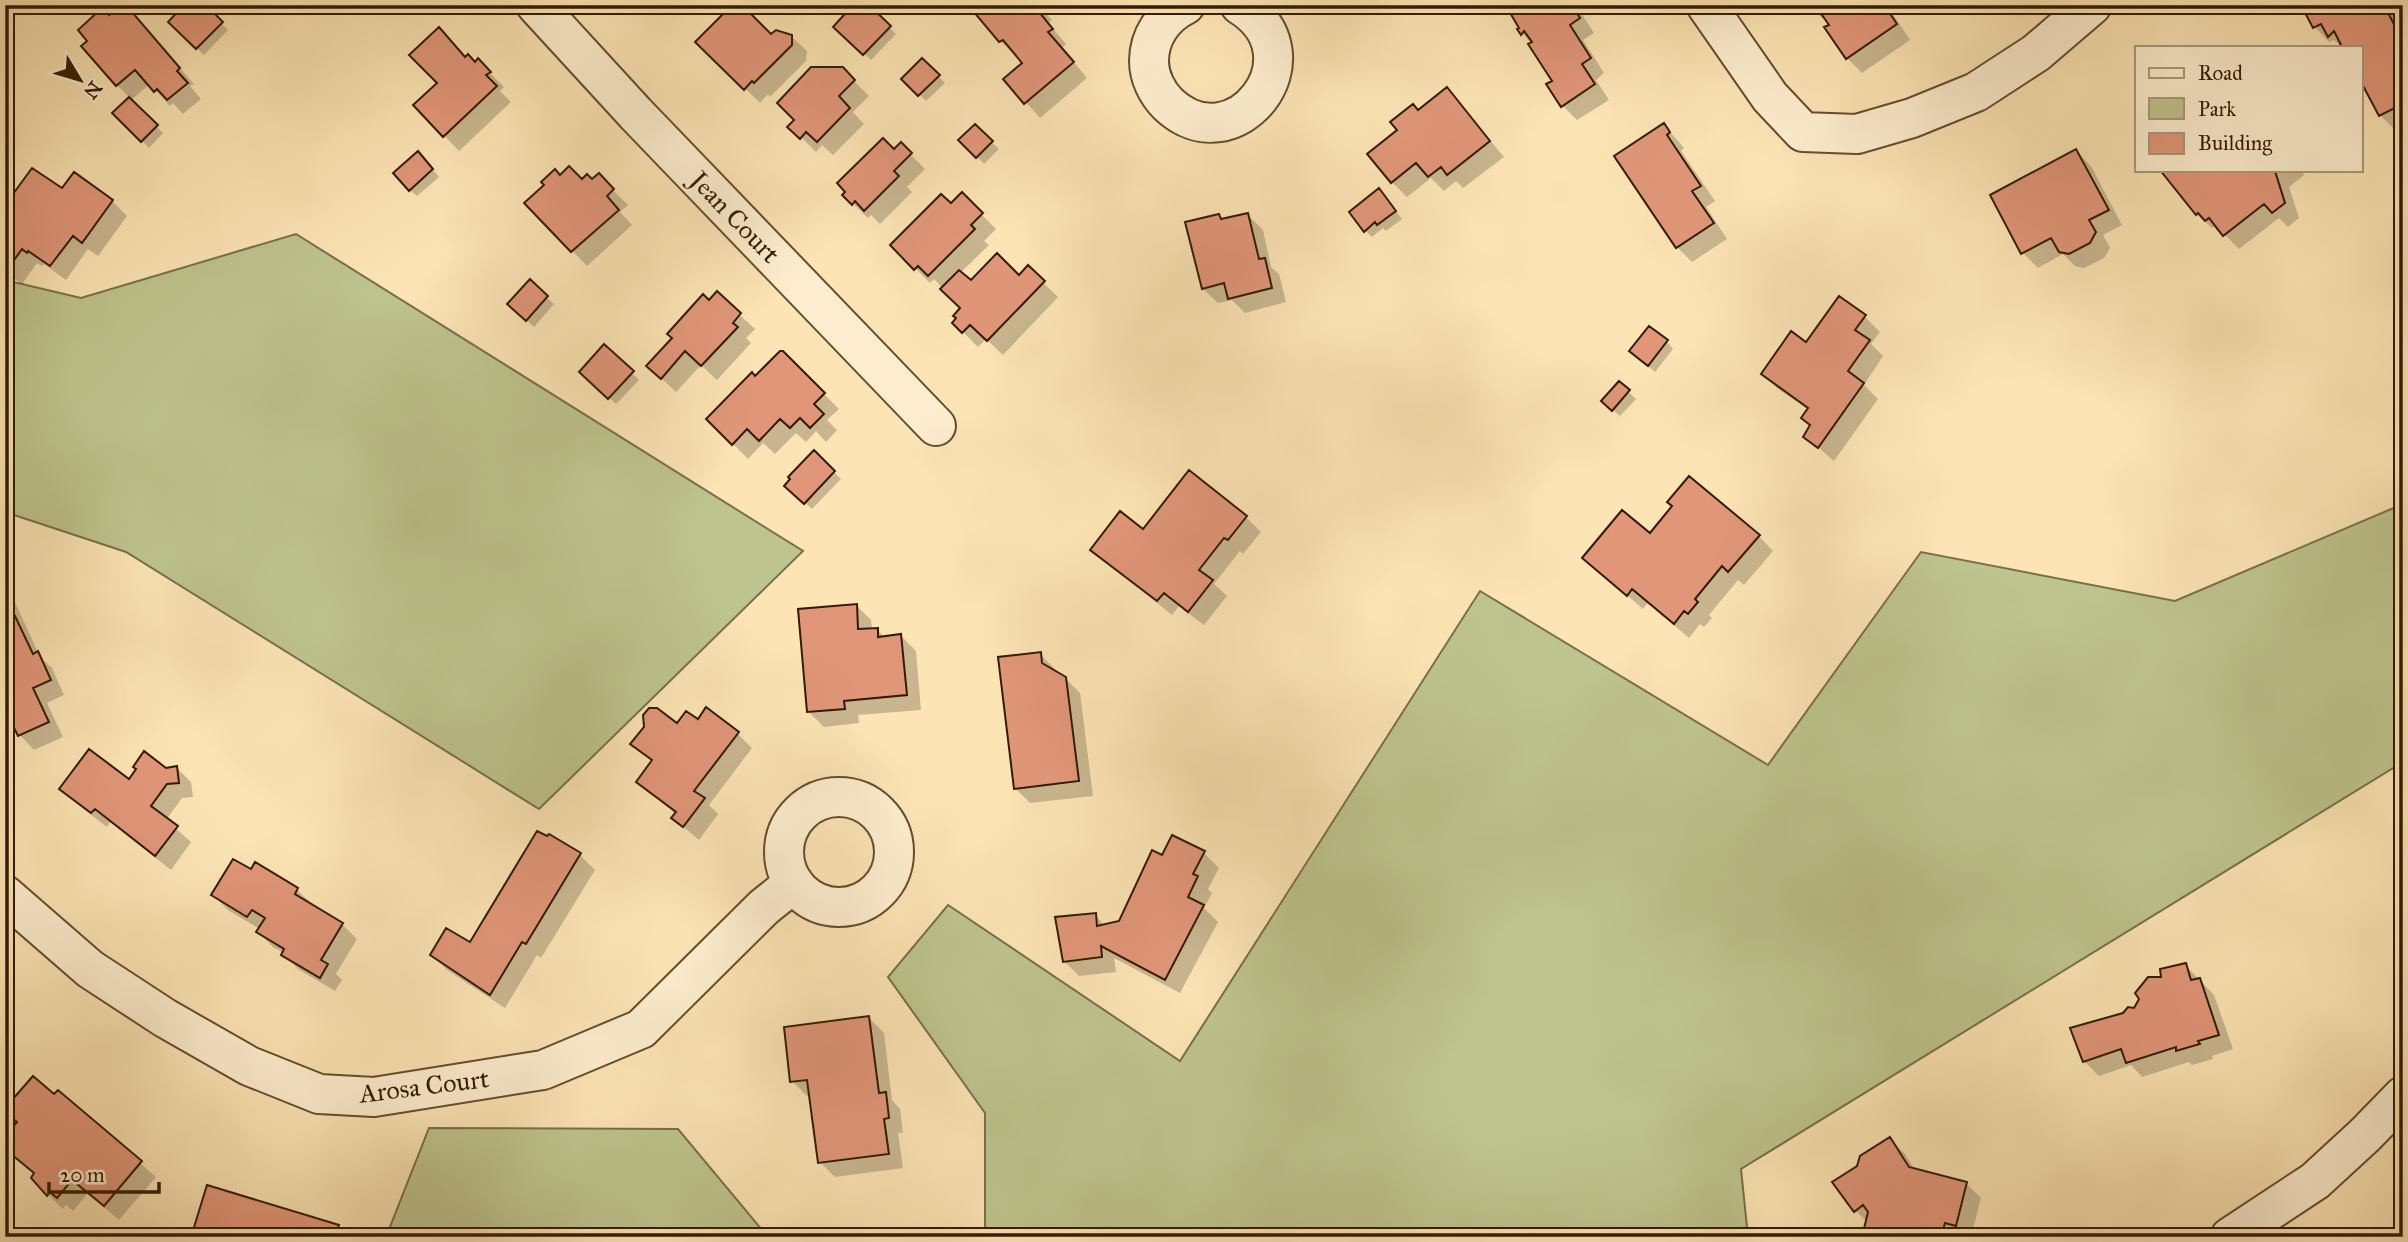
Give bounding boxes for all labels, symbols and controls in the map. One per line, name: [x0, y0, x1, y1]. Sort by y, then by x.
north arrow: [46, 46, 116, 116]
legend: [2135, 46, 2362, 172]
text: Road: [2198, 60, 2243, 86]
text: N: [79, 77, 107, 104]
text: Park: [2198, 96, 2236, 122]
text: Building: [2198, 130, 2272, 156]
street label: Jean Court: [681, 162, 787, 270]
street label: Arosa Court: [356, 1062, 491, 1110]
scale bar: [49, 1151, 159, 1195]
text: 20 m: [60, 1162, 105, 1188]

